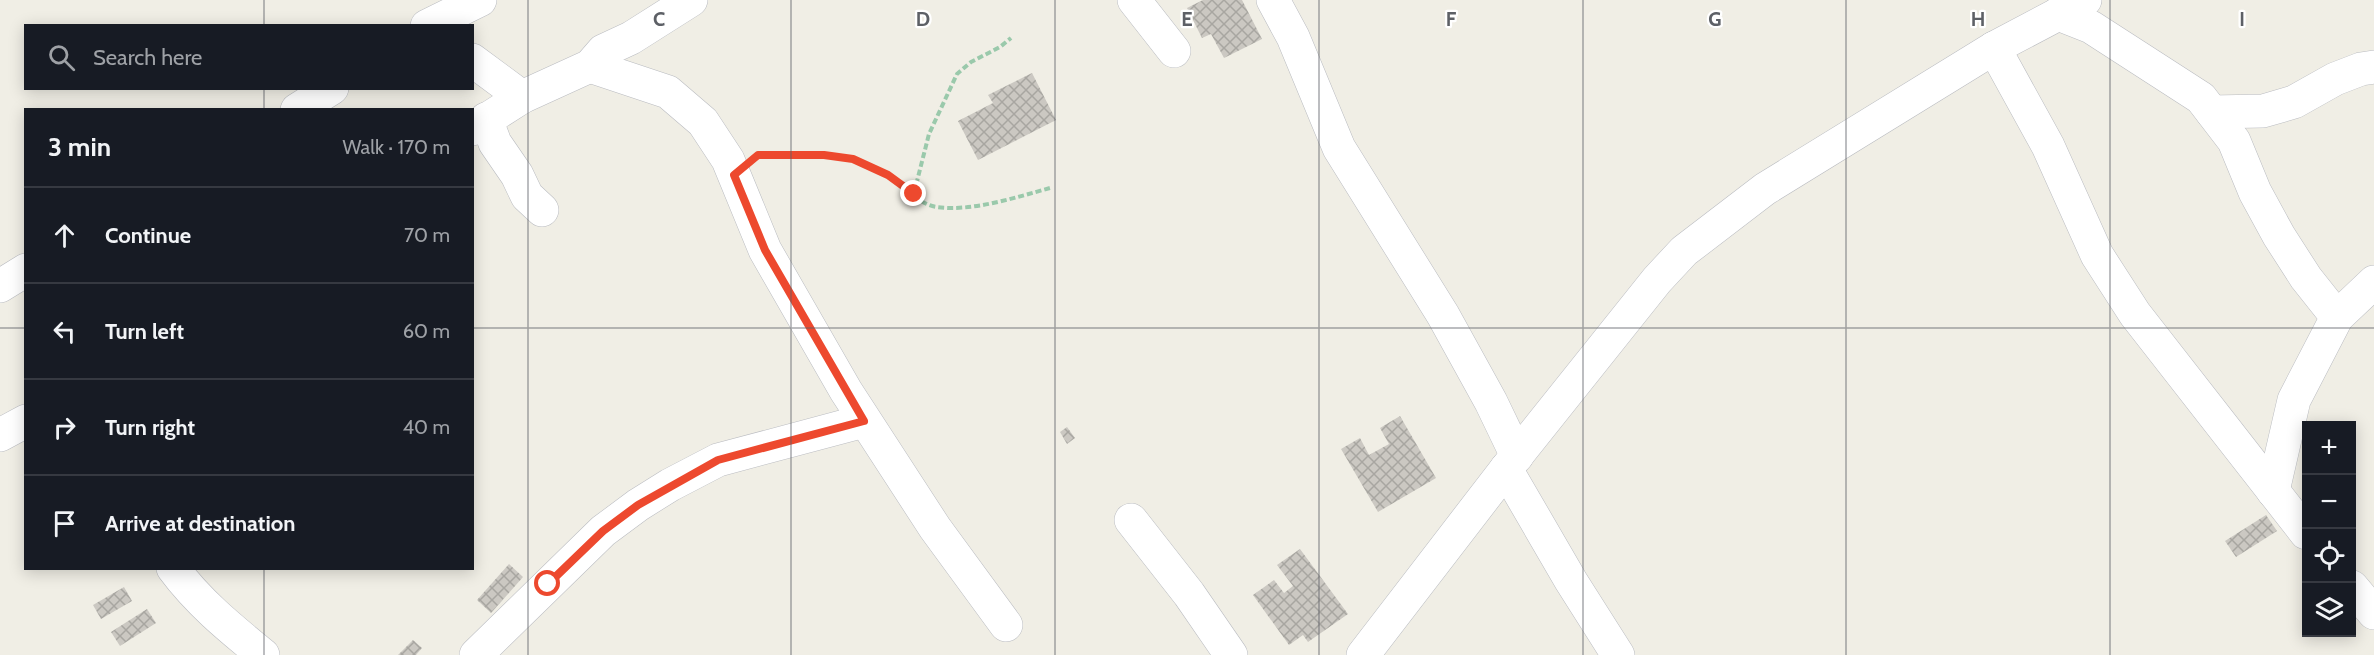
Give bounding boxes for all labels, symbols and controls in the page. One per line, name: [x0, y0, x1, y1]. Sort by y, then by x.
text: C: [653, 7, 665, 31]
text: D: [916, 7, 930, 31]
text: E: [1181, 7, 1193, 31]
text: F: [1446, 7, 1457, 31]
text: G: [1708, 7, 1722, 31]
text: H: [1971, 7, 1985, 31]
text: I: [2239, 7, 2245, 31]
search box: [24, 24, 474, 90]
icon: search: [45, 41, 78, 74]
text: Search here: [93, 44, 202, 71]
text: 3 min: [48, 131, 111, 163]
text: Walk · 170 m: [342, 135, 450, 159]
route end: [900, 180, 926, 206]
icon: ahead: [48, 219, 81, 252]
text: Continue: [105, 222, 191, 249]
text: 70 m: [404, 223, 450, 247]
icon: left: [48, 315, 81, 348]
text: Turn left: [105, 318, 184, 345]
text: 60 m: [403, 319, 450, 343]
icon: right: [48, 411, 81, 444]
text: Turn right: [105, 414, 195, 441]
text: 40 m: [402, 415, 450, 439]
map controls: [2302, 421, 2356, 637]
button: +: [2302, 421, 2356, 475]
button: −: [2302, 475, 2356, 529]
icon: arrive: [48, 507, 81, 540]
text: Arrive at destination: [105, 510, 295, 537]
button: locate: [2302, 529, 2356, 583]
route start: [534, 570, 560, 596]
button: layers: [2302, 583, 2356, 637]

